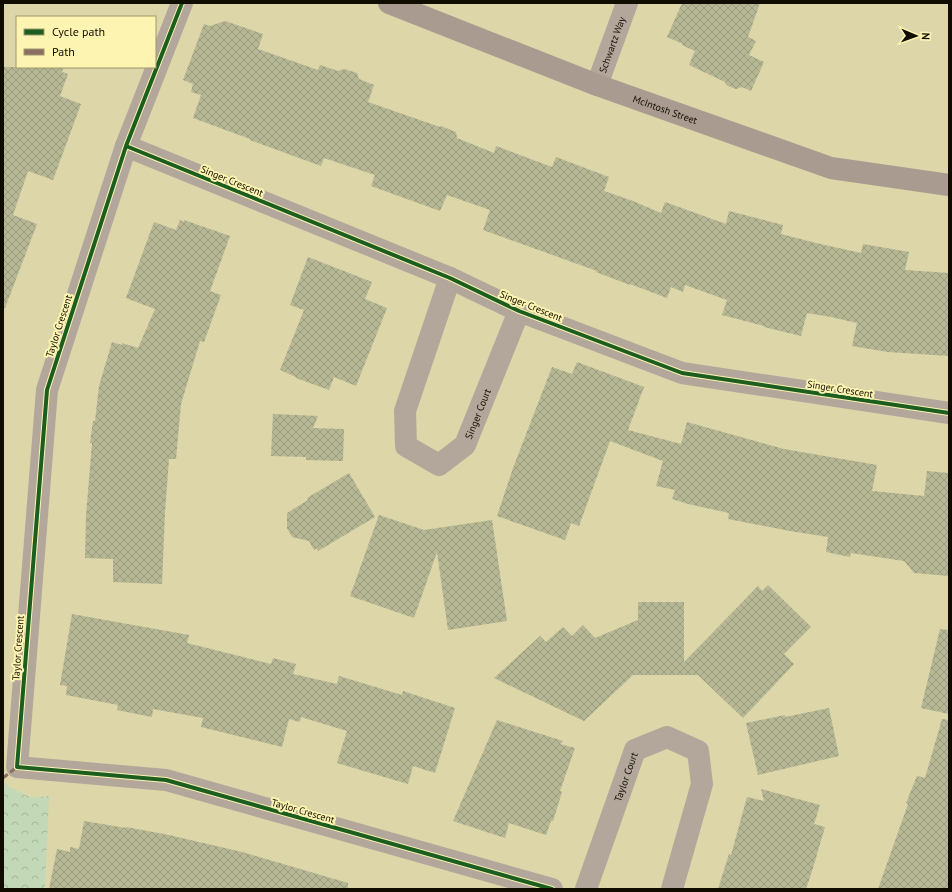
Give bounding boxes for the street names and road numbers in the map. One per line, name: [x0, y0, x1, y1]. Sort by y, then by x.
street label: Schwartz Way: [596, 14, 628, 75]
street label: McIntosh Street: [631, 92, 700, 127]
street label: Singer Crescent: [199, 163, 266, 200]
street label: Singer Crescent: [498, 288, 565, 325]
street label: Taylor Crescent: [43, 293, 75, 359]
street label: Singer Crescent: [806, 377, 874, 401]
street label: Singer Court: [462, 386, 494, 441]
street label: Taylor Crescent: [9, 615, 27, 681]
street label: Taylor Court: [611, 750, 640, 803]
street label: Taylor Crescent: [270, 796, 337, 826]

